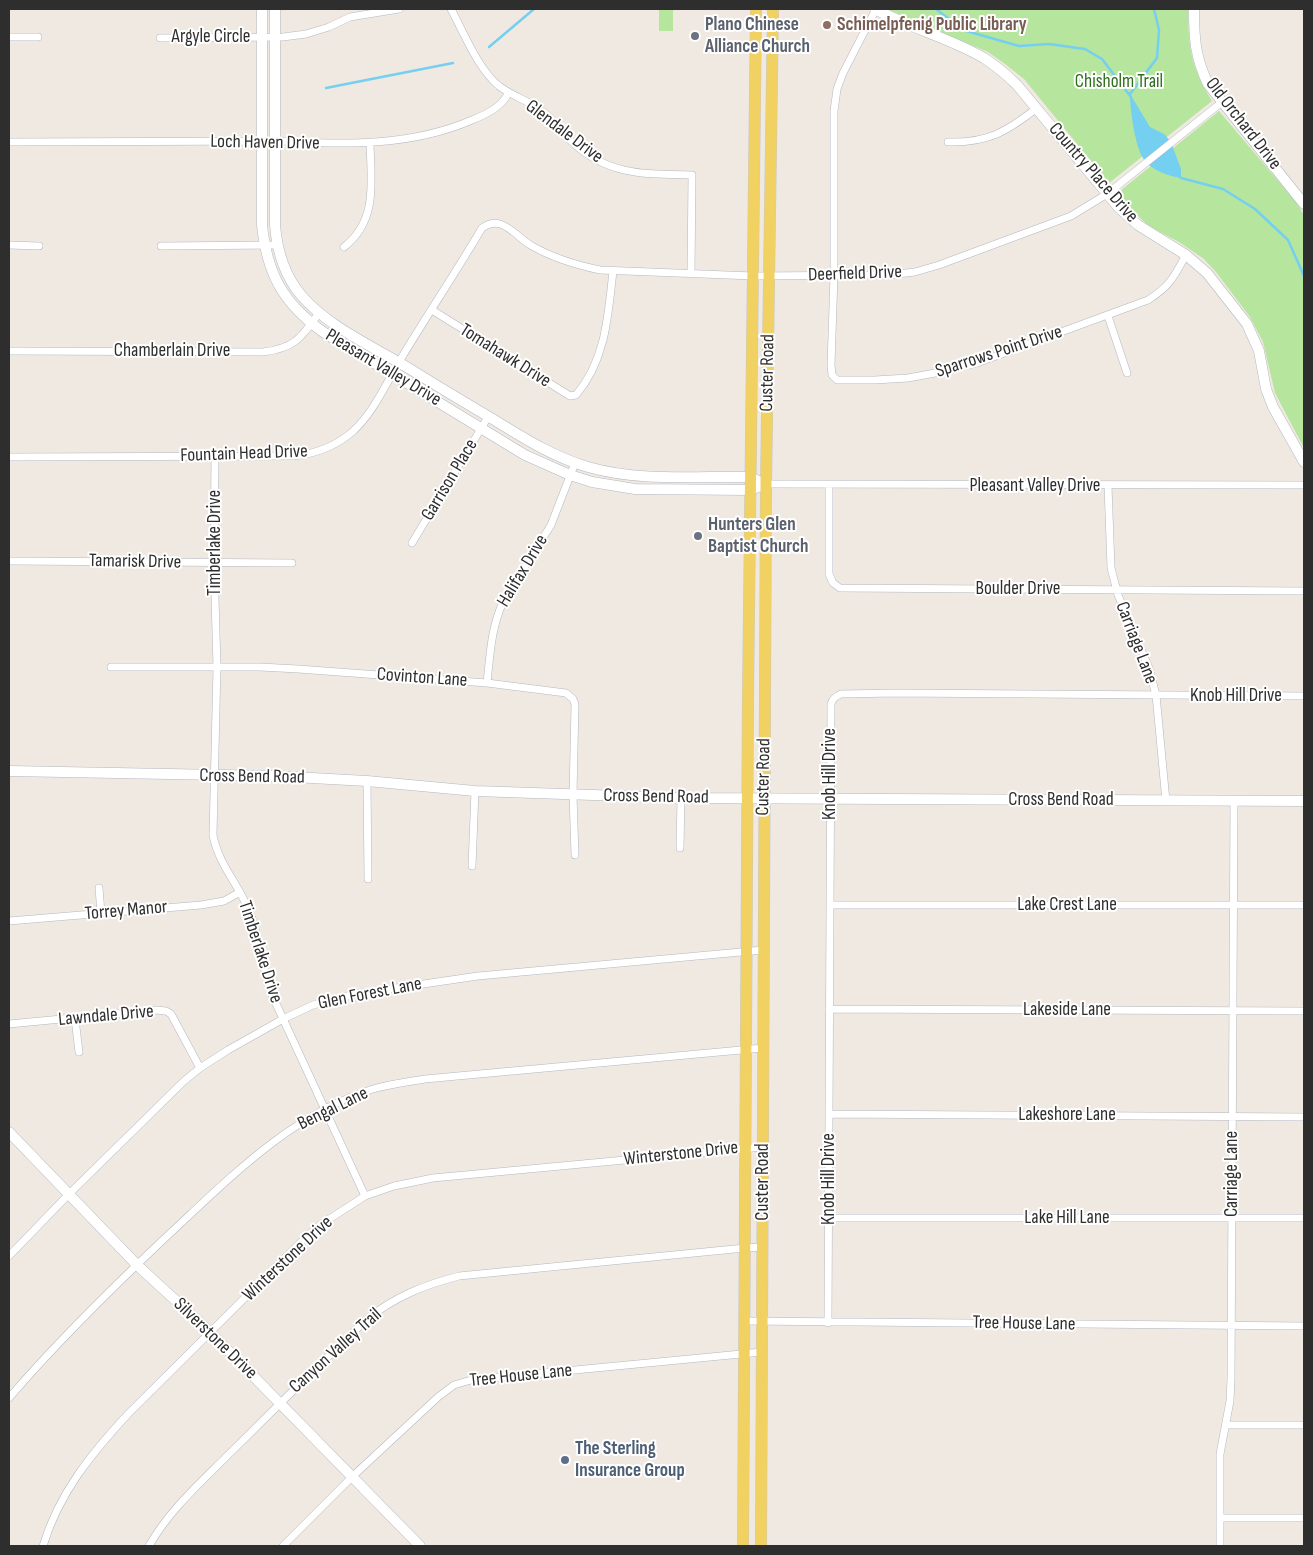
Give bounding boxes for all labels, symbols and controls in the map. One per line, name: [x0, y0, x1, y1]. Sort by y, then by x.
place label: Plano Chinese Alliance Church: [705, 14, 810, 58]
place label: Schimelpfenig Public Library: [837, 14, 1027, 36]
marker: Schimelpfenig Public Library: [821, 19, 833, 31]
street label: Argyle Circle: [172, 26, 250, 48]
marker: Plano Chinese Alliance Church: [689, 30, 701, 42]
park label: Chisholm Trail: [1075, 71, 1163, 93]
street label: Old Orchard Drive: [1200, 73, 1286, 175]
street label: Glendale Drive: [521, 95, 607, 169]
street label: Country Place Drive: [1043, 118, 1143, 228]
street label: Loch Haven Drive: [210, 131, 320, 155]
street label: Deerfield Drive: [808, 261, 902, 287]
street label: Tomahawk Drive: [455, 319, 555, 393]
street label: Sparrows Point Drive: [933, 321, 1065, 383]
street label: Pleasant Valley Drive: [321, 324, 445, 412]
street label: Custer Road: [756, 334, 780, 412]
street label: Chamberlain Drive: [114, 340, 230, 362]
street label: Garrison Place: [417, 435, 483, 525]
street label: Fountain Head Drive: [180, 440, 308, 468]
street label: Pleasant Valley Drive: [969, 475, 1101, 497]
street label: Timberlake Drive: [204, 490, 226, 596]
place label: Hunters Glen Baptist Church: [708, 514, 808, 558]
marker: Hunters Glen Baptist Church: [692, 530, 704, 542]
street label: Halifax Drive: [493, 531, 553, 611]
street label: Tamarisk Drive: [89, 550, 181, 574]
street label: Boulder Drive: [975, 578, 1061, 600]
street label: Carriage Lane: [1110, 599, 1162, 687]
street label: Covinton Lane: [376, 663, 468, 693]
street label: Knob Hill Drive: [1190, 685, 1282, 707]
street label: Knob Hill Drive: [819, 728, 841, 820]
street label: Custer Road: [752, 738, 776, 816]
street label: Cross Bend Road: [199, 765, 305, 789]
street label: Cross Bend Road: [603, 785, 709, 809]
street label: Cross Bend Road: [1008, 789, 1114, 811]
street label: Lake Crest Lane: [1017, 894, 1117, 916]
street label: Torrey Manor: [84, 896, 168, 926]
street label: Timberlake Drive: [233, 898, 287, 1006]
street label: Glen Forest Lane: [316, 973, 424, 1015]
street label: Lakeside Lane: [1023, 999, 1111, 1021]
street label: Lawndale Drive: [57, 1000, 155, 1032]
street label: Bengal Lane: [294, 1082, 372, 1136]
street label: Lakeshore Lane: [1018, 1104, 1116, 1126]
street label: Carriage Lane: [1221, 1131, 1243, 1217]
street label: Knob Hill Drive: [818, 1133, 840, 1225]
street label: Winterstone Drive: [623, 1137, 739, 1171]
street label: Custer Road: [752, 1143, 774, 1221]
street label: Lake Hill Lane: [1024, 1207, 1110, 1229]
street label: Winterstone Drive: [238, 1211, 338, 1307]
street label: Silverstone Drive: [168, 1293, 262, 1385]
street label: Canyon Valley Trail: [285, 1304, 387, 1398]
street label: Tree House Lane: [972, 1312, 1076, 1336]
street label: Tree House Lane: [469, 1359, 573, 1393]
place label: The Sterling Insurance Group: [575, 1438, 685, 1482]
marker: The Sterling Insurance Group: [559, 1454, 571, 1466]

